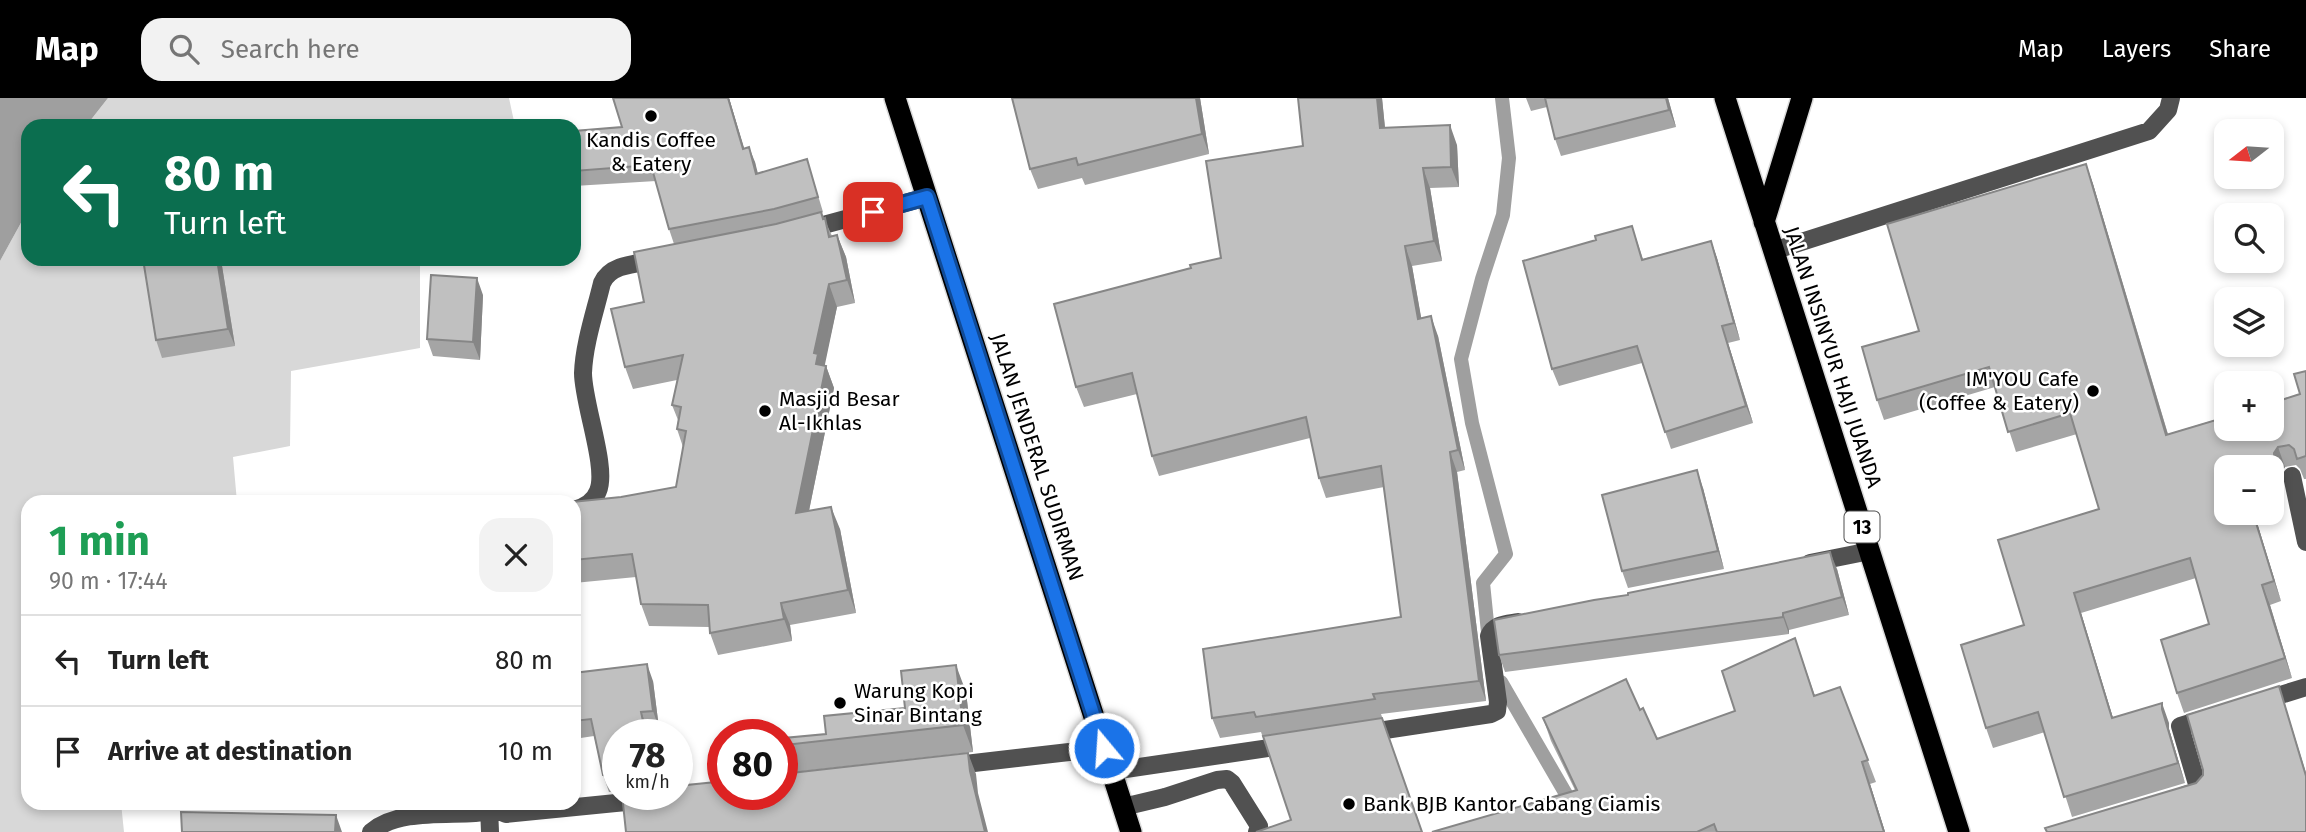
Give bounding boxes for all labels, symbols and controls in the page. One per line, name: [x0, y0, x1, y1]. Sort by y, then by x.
search box: [141, 18, 631, 81]
text: Map: [35, 29, 99, 69]
icon: search: [165, 30, 203, 68]
text: Search here: [221, 34, 360, 65]
text: Map: [2018, 35, 2064, 63]
text: Layers: [2102, 35, 2171, 63]
text: Share: [2209, 35, 2271, 63]
marker: Kandis Coffee & Eatery: [643, 108, 659, 124]
north arrow: [2214, 119, 2284, 189]
map controls: [2214, 119, 2284, 525]
place label: Kandis Coffee & Eatery: [586, 127, 716, 177]
text: 80 m: [164, 144, 274, 203]
icon: left: [49, 147, 140, 238]
pin: [843, 182, 903, 242]
icon: arrive: [854, 193, 892, 231]
button: search: [2214, 203, 2284, 273]
text: Turn left: [164, 204, 286, 242]
street label: JALAN INSINYUR HAJI JUANDA: [1778, 223, 1888, 491]
button: layers: [2214, 287, 2284, 357]
street label: JALAN JENDERAL SUDIRMAN: [985, 330, 1089, 584]
place label: IM'YOU Cafe (Coffee & Eatery): [1919, 366, 2079, 416]
button: +: [2214, 371, 2284, 441]
marker: IM'YOU Cafe (Coffee & Eatery): [2085, 383, 2101, 399]
place label: Masjid Besar Al-Ikhlas: [779, 386, 900, 436]
marker: Masjid Besar Al-Ikhlas: [757, 403, 773, 419]
button: −: [2214, 455, 2284, 525]
road number: 13: [1844, 512, 1880, 542]
text: 1 min: [49, 516, 150, 566]
button: close: [479, 518, 553, 592]
text: 90 m · 17:44: [49, 567, 167, 595]
icon: left: [49, 642, 87, 680]
text: Turn left: [108, 645, 209, 676]
text: 80 m: [495, 645, 553, 676]
place label: Warung Kopi Sinar Bintang: [854, 678, 982, 728]
marker: Warung Kopi Sinar Bintang: [832, 695, 848, 711]
position arrow: [1067, 711, 1141, 785]
speed limit sign: 80: [707, 719, 798, 810]
icon: arrive: [49, 733, 87, 771]
text: 78: [629, 734, 666, 776]
text: Arrive at destination: [108, 736, 352, 767]
text: 10 m: [498, 736, 553, 767]
text: km/h: [625, 771, 670, 793]
place label: Bank BJB Kantor Cabang Ciamis: [1363, 791, 1661, 817]
marker: Bank BJB Kantor Cabang Ciamis: [1341, 796, 1357, 812]

